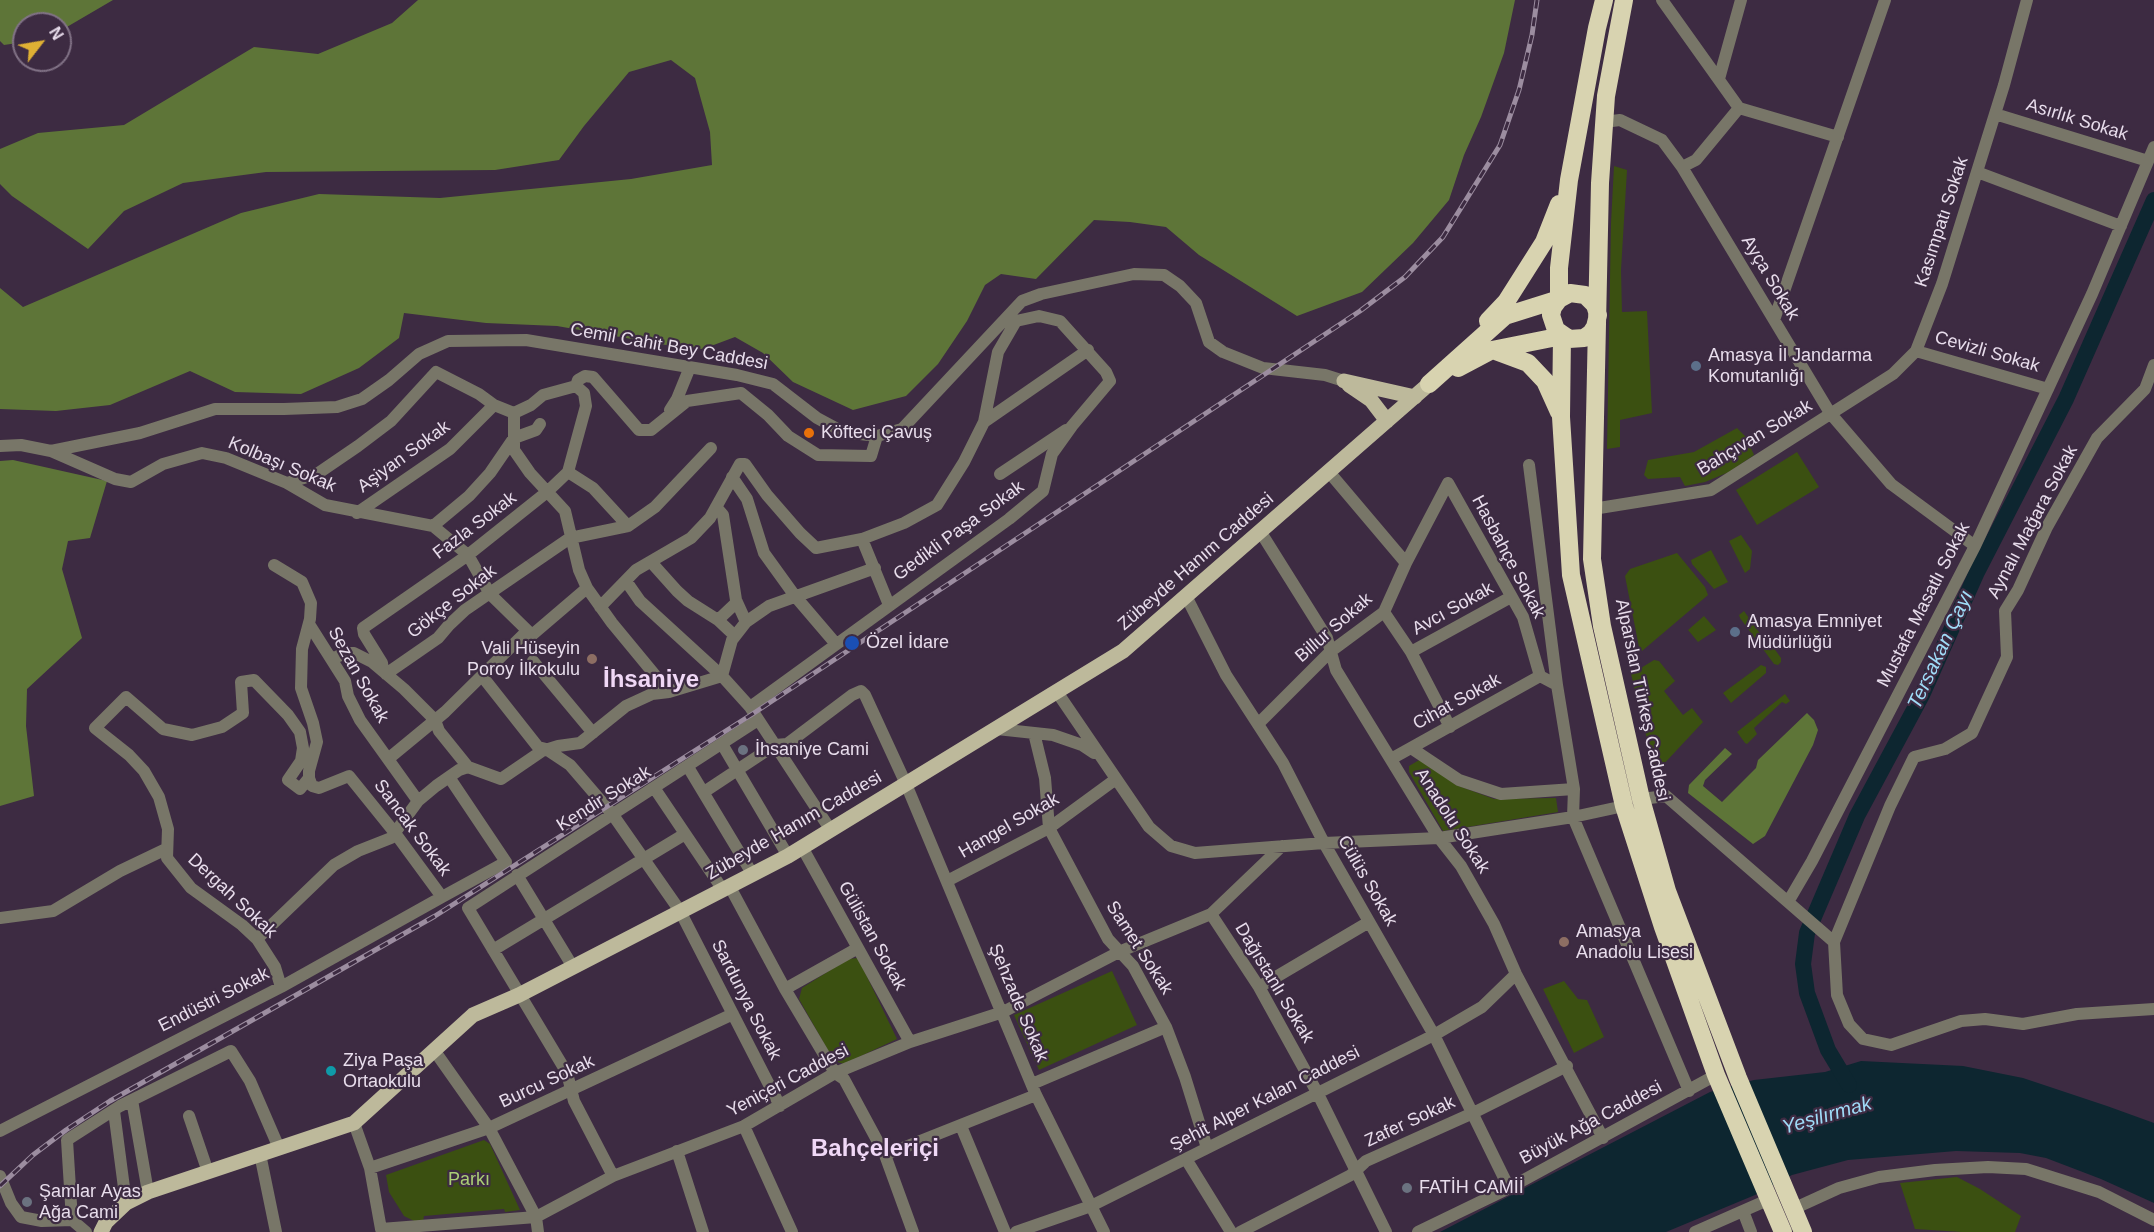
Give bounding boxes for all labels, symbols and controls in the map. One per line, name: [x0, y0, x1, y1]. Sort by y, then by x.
north arrow: [12, 12, 72, 72]
text: N: [46, 24, 66, 43]
street label: Asırlık Sokak: [2024, 94, 2130, 146]
street label: Kasımpatı Sokak: [1911, 154, 1973, 290]
street label: Ayça Sokak: [1736, 232, 1804, 324]
street label: Cemil Cahit Bey Caddesi: [569, 319, 769, 375]
street label: Cevizli Sokak: [1932, 327, 2042, 377]
place label: Amasya İl Jandarma Komutanlığı: [1708, 345, 1872, 388]
marker: Amasya İl Jandarma Komutanlığı: [1689, 359, 1703, 373]
street label: Bahçıvan Sokak: [1694, 395, 1816, 481]
street label: Aşiyan Sokak: [354, 416, 454, 498]
place label: Köfteci Çavuş: [821, 422, 932, 444]
marker: Köfteci Çavuş: [802, 426, 816, 440]
street label: Kolbaşı Sokak: [225, 433, 339, 497]
street label: Aynalı Mağara Sokak: [1983, 442, 2083, 602]
street label: Gedikli Paşa Sokak: [890, 476, 1028, 586]
street label: Fazla Sokak: [429, 488, 521, 564]
street label: Zübeyde Hanım Caddesi: [1114, 489, 1278, 635]
street label: Hasbahçe Sokak: [1467, 492, 1549, 622]
street label: Mustafa Masatlı Sokak: [1873, 519, 1975, 691]
street label: Gökçe Sokak: [403, 561, 501, 643]
street label: Avcı Sokak: [1409, 578, 1497, 640]
water label: Tersakan Çayı: [1903, 587, 1979, 713]
street label: Billur Sokak: [1291, 589, 1377, 667]
street label: Alparslan Türkeş Caddesi: [1610, 597, 1674, 803]
place label: Amasya Emniyet Müdürlüğü: [1747, 611, 1882, 654]
street label: Sezan Sokak: [323, 623, 393, 727]
marker: Amasya Emniyet Müdürlüğü: [1728, 625, 1742, 639]
place label: Özel İdare: [866, 632, 949, 654]
marker: Özel İdare: [843, 634, 861, 652]
place label: Vali Hüseyin Poroy İlkokulu: [467, 638, 580, 680]
marker: Vali Hüseyin Poroy İlkokulu: [585, 652, 599, 666]
district label: İhsaniye: [603, 666, 699, 694]
street label: Cihat Sokak: [1409, 669, 1505, 735]
place label: İhsaniye Cami: [755, 739, 869, 761]
marker: İhsaniye Cami: [736, 743, 750, 757]
street label: Kendir Sokak: [553, 761, 655, 837]
street label: Anadolu Sokak: [1410, 764, 1494, 878]
street label: Zübeyde Hanım Caddesi: [702, 767, 886, 885]
street label: Sancak Sokak: [369, 776, 455, 880]
street label: Hangel Sokak: [955, 789, 1063, 863]
street label: Cülüs Sokak: [1332, 832, 1402, 930]
street label: Dergah Sokak: [183, 849, 281, 943]
street label: Gülistan Sokak: [833, 878, 911, 994]
street label: Samet Sokak: [1101, 897, 1177, 999]
street label: Dağıstanlı Sokak: [1230, 919, 1318, 1047]
place label: Amasya Anadolu Lisesi: [1576, 921, 1693, 964]
marker: Amasya Anadolu Lisesi: [1557, 935, 1571, 949]
street label: Sardunya Sokak: [706, 936, 786, 1064]
street label: Şehzade Sokak: [983, 941, 1053, 1065]
street label: Endüstri Sokak: [155, 963, 273, 1037]
street label: Yeniçeri Caddesi: [724, 1040, 852, 1122]
street label: Şehit Alper Kalan Caddesi: [1166, 1042, 1364, 1156]
place label: Ziya Paşa Ortaokulu: [343, 1050, 423, 1092]
street label: Burcu Sokak: [496, 1051, 598, 1113]
marker: Ziya Paşa Ortaokulu: [324, 1064, 338, 1078]
street label: Büyük Ağa Caddesi: [1516, 1076, 1666, 1170]
street label: Zafer Sokak: [1361, 1092, 1459, 1152]
water label: Yeşilırmak: [1779, 1092, 1875, 1140]
district label: Bahçeleriçi: [811, 1135, 939, 1163]
park label: Parkı: [448, 1169, 490, 1191]
place label: FATİH CAMİİ: [1419, 1177, 1524, 1199]
place label: Şamlar Ayas Ağa Cami: [39, 1181, 141, 1224]
marker: FATİH CAMİİ: [1400, 1181, 1414, 1195]
marker: Şamlar Ayas Ağa Cami: [20, 1195, 34, 1209]

